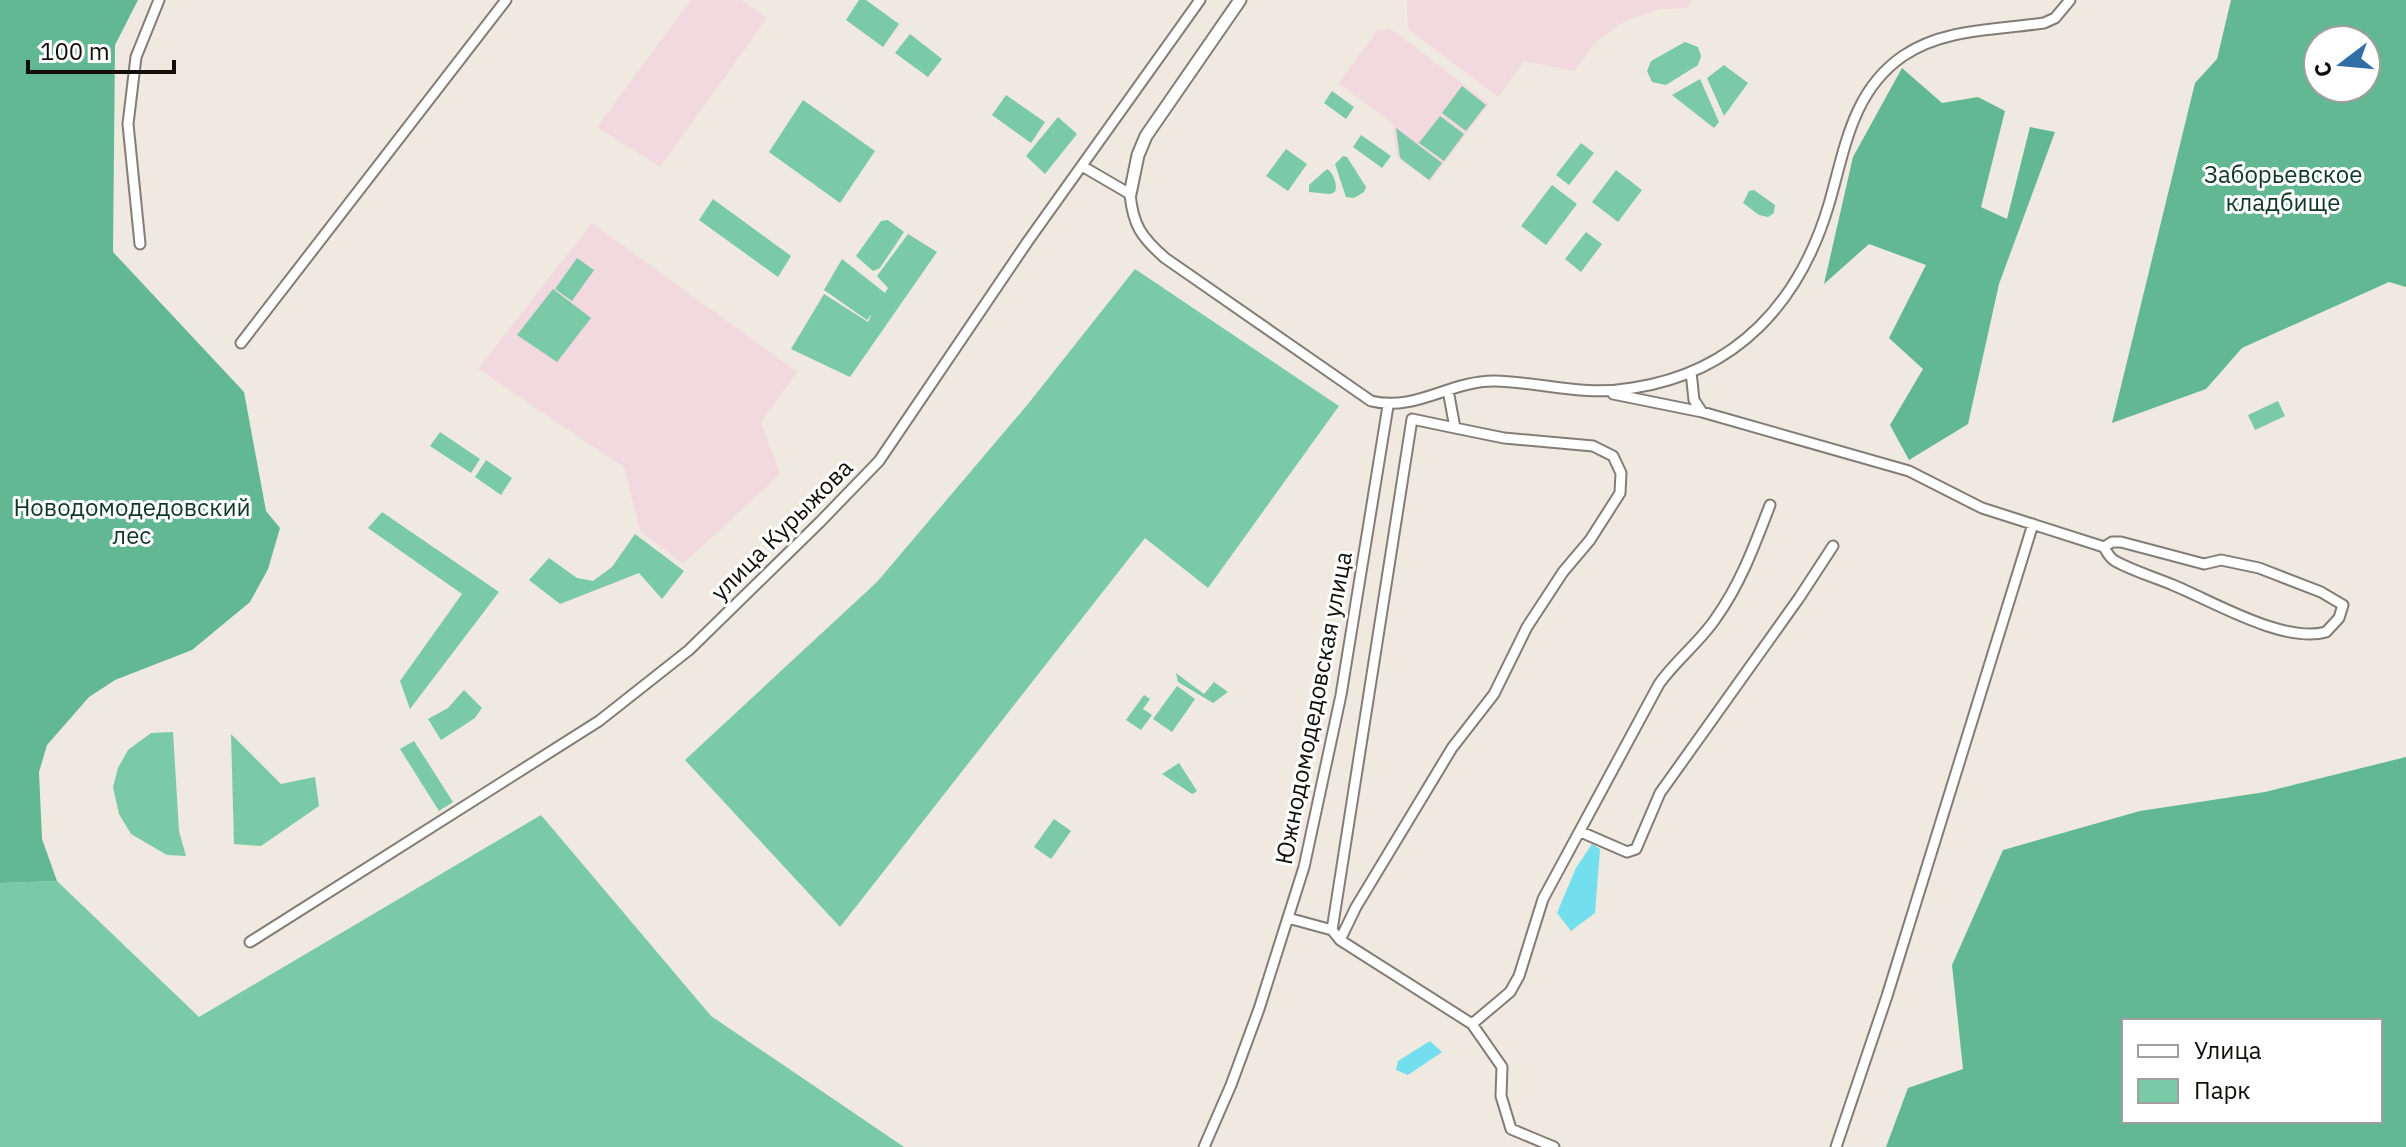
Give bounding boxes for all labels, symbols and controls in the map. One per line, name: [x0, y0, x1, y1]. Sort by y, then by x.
scale bar: [28, 24, 174, 74]
north arrow: [2302, 24, 2382, 104]
text: 100 m: [40, 35, 110, 67]
text: С: [2306, 59, 2338, 81]
park label: Заборьевское кладбище: [2204, 158, 2362, 218]
street label: улица Курыжова: [703, 451, 859, 607]
park label: Новодомодедовский лес: [13, 491, 251, 551]
street label: Южнодомодедовская улица: [1267, 548, 1359, 867]
legend: [2122, 1019, 2382, 1123]
text: Улица: [2194, 1034, 2262, 1066]
text: Парк: [2194, 1074, 2251, 1106]

